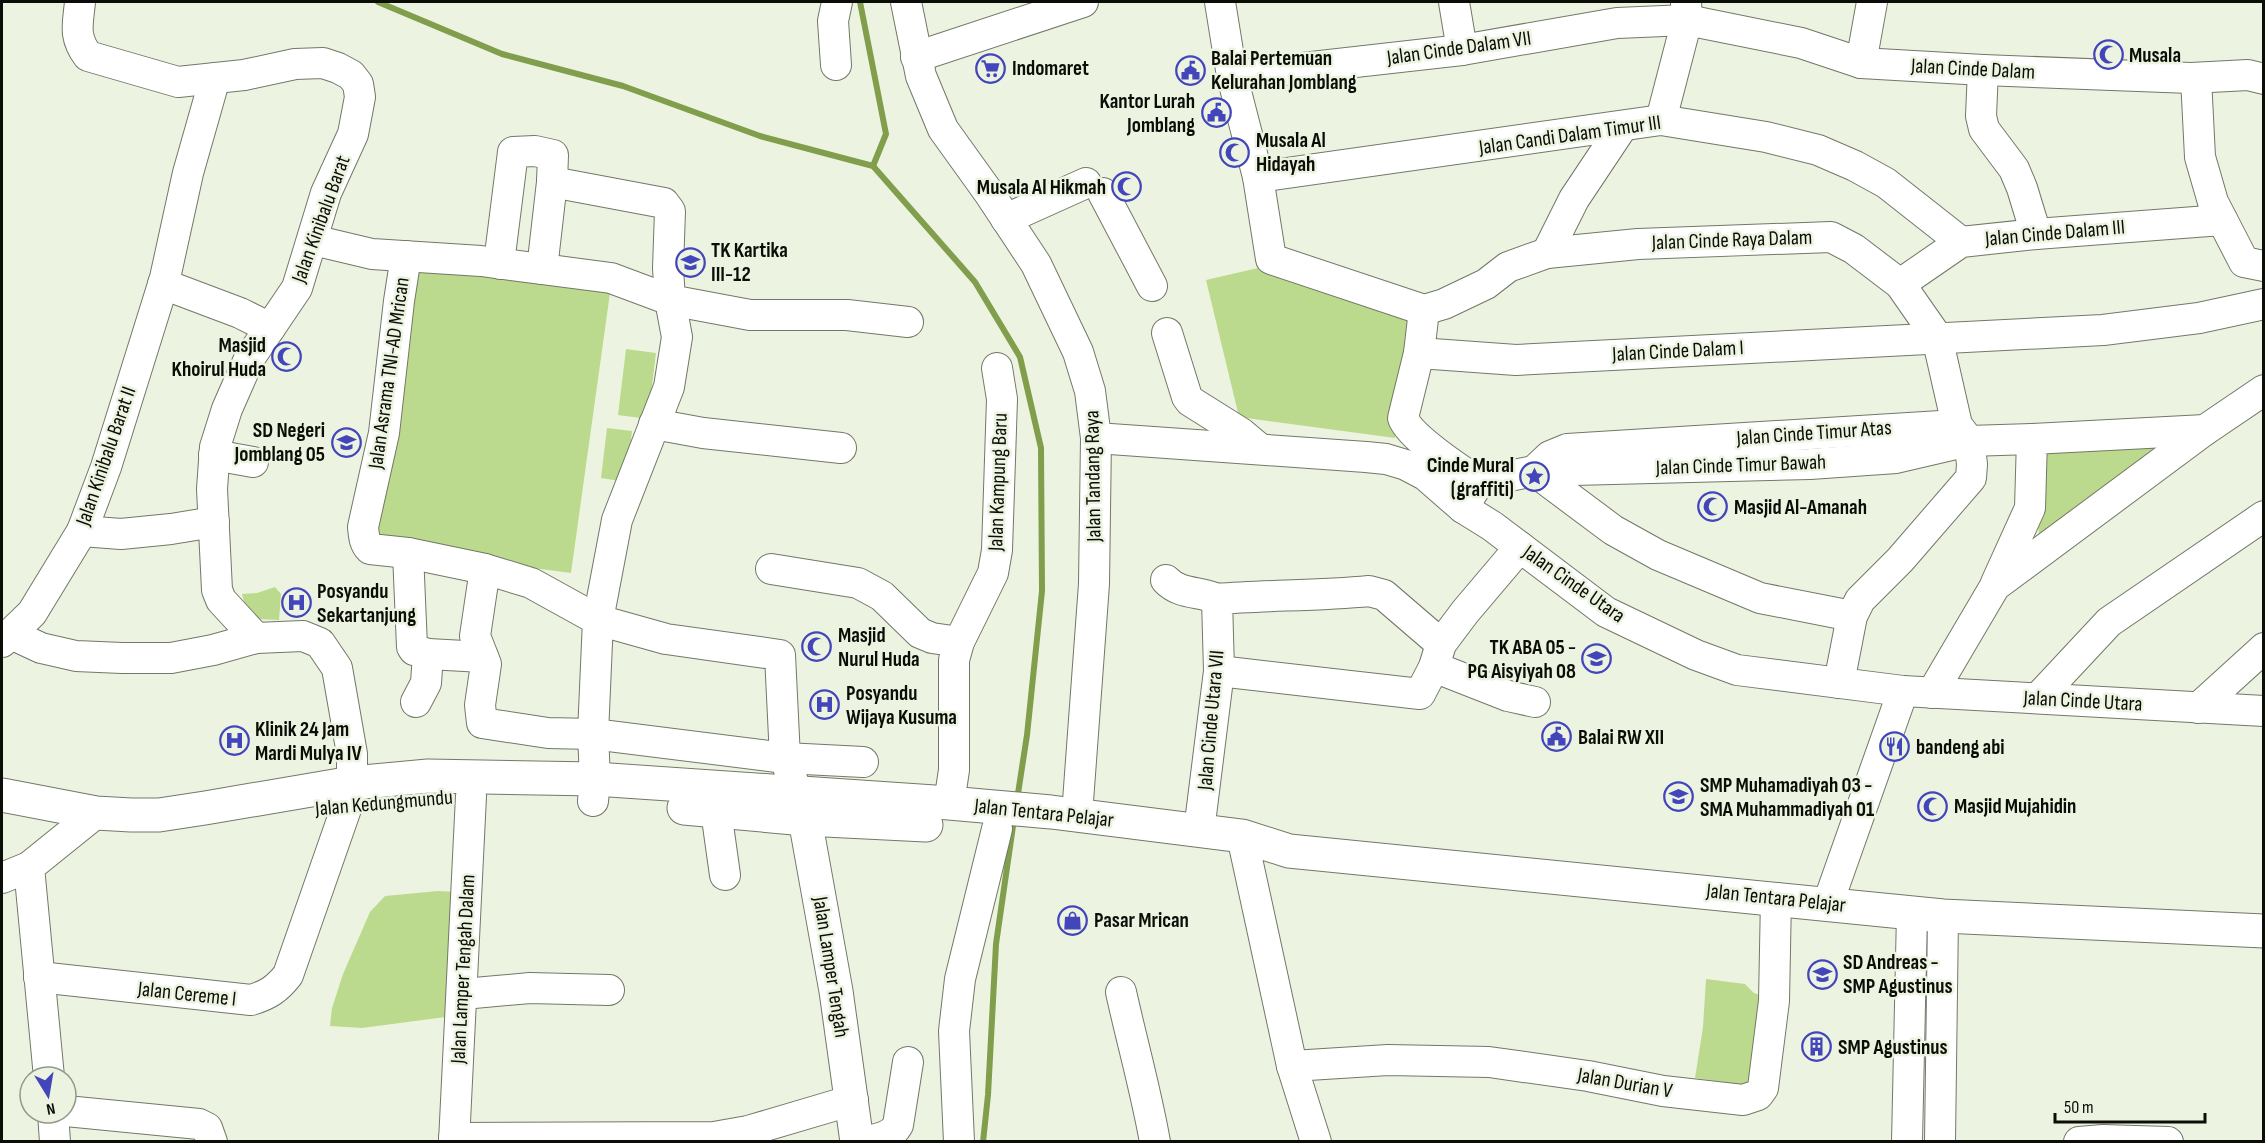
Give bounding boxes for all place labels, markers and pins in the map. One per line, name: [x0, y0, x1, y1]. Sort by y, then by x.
mosque icon: Musala: [2092, 39, 2124, 71]
place label: Musala: [2129, 43, 2181, 68]
place label: Balai Pertemuan Kelurahan Jomblang: [1211, 46, 1357, 95]
supermarket icon: Indomaret: [975, 52, 1007, 84]
public building icon: Balai Pertemuan Kelurahan Jomblang: [1174, 54, 1206, 86]
place label: Indomaret: [1012, 56, 1089, 81]
place label: Kantor Lurah Jomblang: [1100, 89, 1195, 138]
public building icon: Kantor Lurah Jomblang: [1200, 97, 1232, 129]
place label: Musala Al Hidayah: [1256, 128, 1326, 177]
mosque icon: Musala Al Hidayah: [1219, 136, 1251, 168]
mosque icon: Musala Al Hikmah: [1111, 171, 1143, 203]
place label: Musala Al Hikmah: [977, 175, 1106, 200]
place label: TK Kartika III-12: [711, 238, 788, 287]
school or university icon: TK Kartika III-12: [674, 246, 706, 278]
place label: Masjid Khoirul Huda: [172, 333, 266, 382]
mosque icon: Masjid Khoirul Huda: [271, 341, 303, 373]
place label: SD Negeri Jomblang 05: [234, 418, 325, 467]
school or university icon: SD Negeri Jomblang 05: [330, 426, 362, 458]
place label: Cinde Mural (graffiti): [1427, 453, 1514, 502]
place icon: Cinde Mural (graffiti): [1519, 461, 1551, 493]
mosque icon: Masjid Al-Amanah: [1697, 491, 1729, 523]
place label: Masjid Al-Amanah: [1734, 495, 1867, 520]
place label: Posyandu Sekartanjung: [317, 579, 416, 628]
hospital icon: Posyandu Sekartanjung: [280, 587, 312, 619]
place label: Masjid Nurul Huda: [838, 623, 920, 672]
mosque icon: Masjid Nurul Huda: [801, 631, 833, 663]
place label: TK ABA 05 - PG Aisyiyah 08: [1467, 635, 1576, 684]
school or university icon: TK ABA 05 - PG Aisyiyah 08: [1581, 643, 1613, 675]
place label: Posyandu Wijaya Kusuma: [846, 681, 957, 730]
hospital icon: Posyandu Wijaya Kusuma: [809, 689, 841, 721]
place label: Klinik 24 Jam Mardi Mulya IV: [255, 717, 363, 766]
public building icon: Balai RW XII: [1541, 721, 1573, 753]
hospital icon: Klinik 24 Jam Mardi Mulya IV: [218, 725, 250, 757]
place label: Balai RW XII: [1578, 725, 1664, 750]
restaurant icon: bandeng abi: [1879, 731, 1911, 763]
place label: bandeng abi: [1916, 735, 2005, 760]
place label: SMP Muhamadiyah 03 - SMA Muhammadiyah 01: [1700, 773, 1874, 822]
school or university icon: SMP Muhamadiyah 03 - SMA Muhammadiyah 01: [1663, 781, 1695, 813]
mosque icon: Masjid Mujahidin: [1917, 790, 1949, 822]
place label: Masjid Mujahidin: [1954, 794, 2076, 819]
shop icon: Pasar Mrican: [1057, 904, 1089, 936]
place label: Pasar Mrican: [1094, 908, 1189, 933]
place label: SD Andreas - SMP Agustinus: [1843, 950, 1953, 999]
school or university icon: SD Andreas - SMP Agustinus: [1806, 958, 1838, 990]
building icon: SMP Agustinus: [1801, 1031, 1833, 1063]
place label: SMP Agustinus: [1838, 1035, 1948, 1060]

